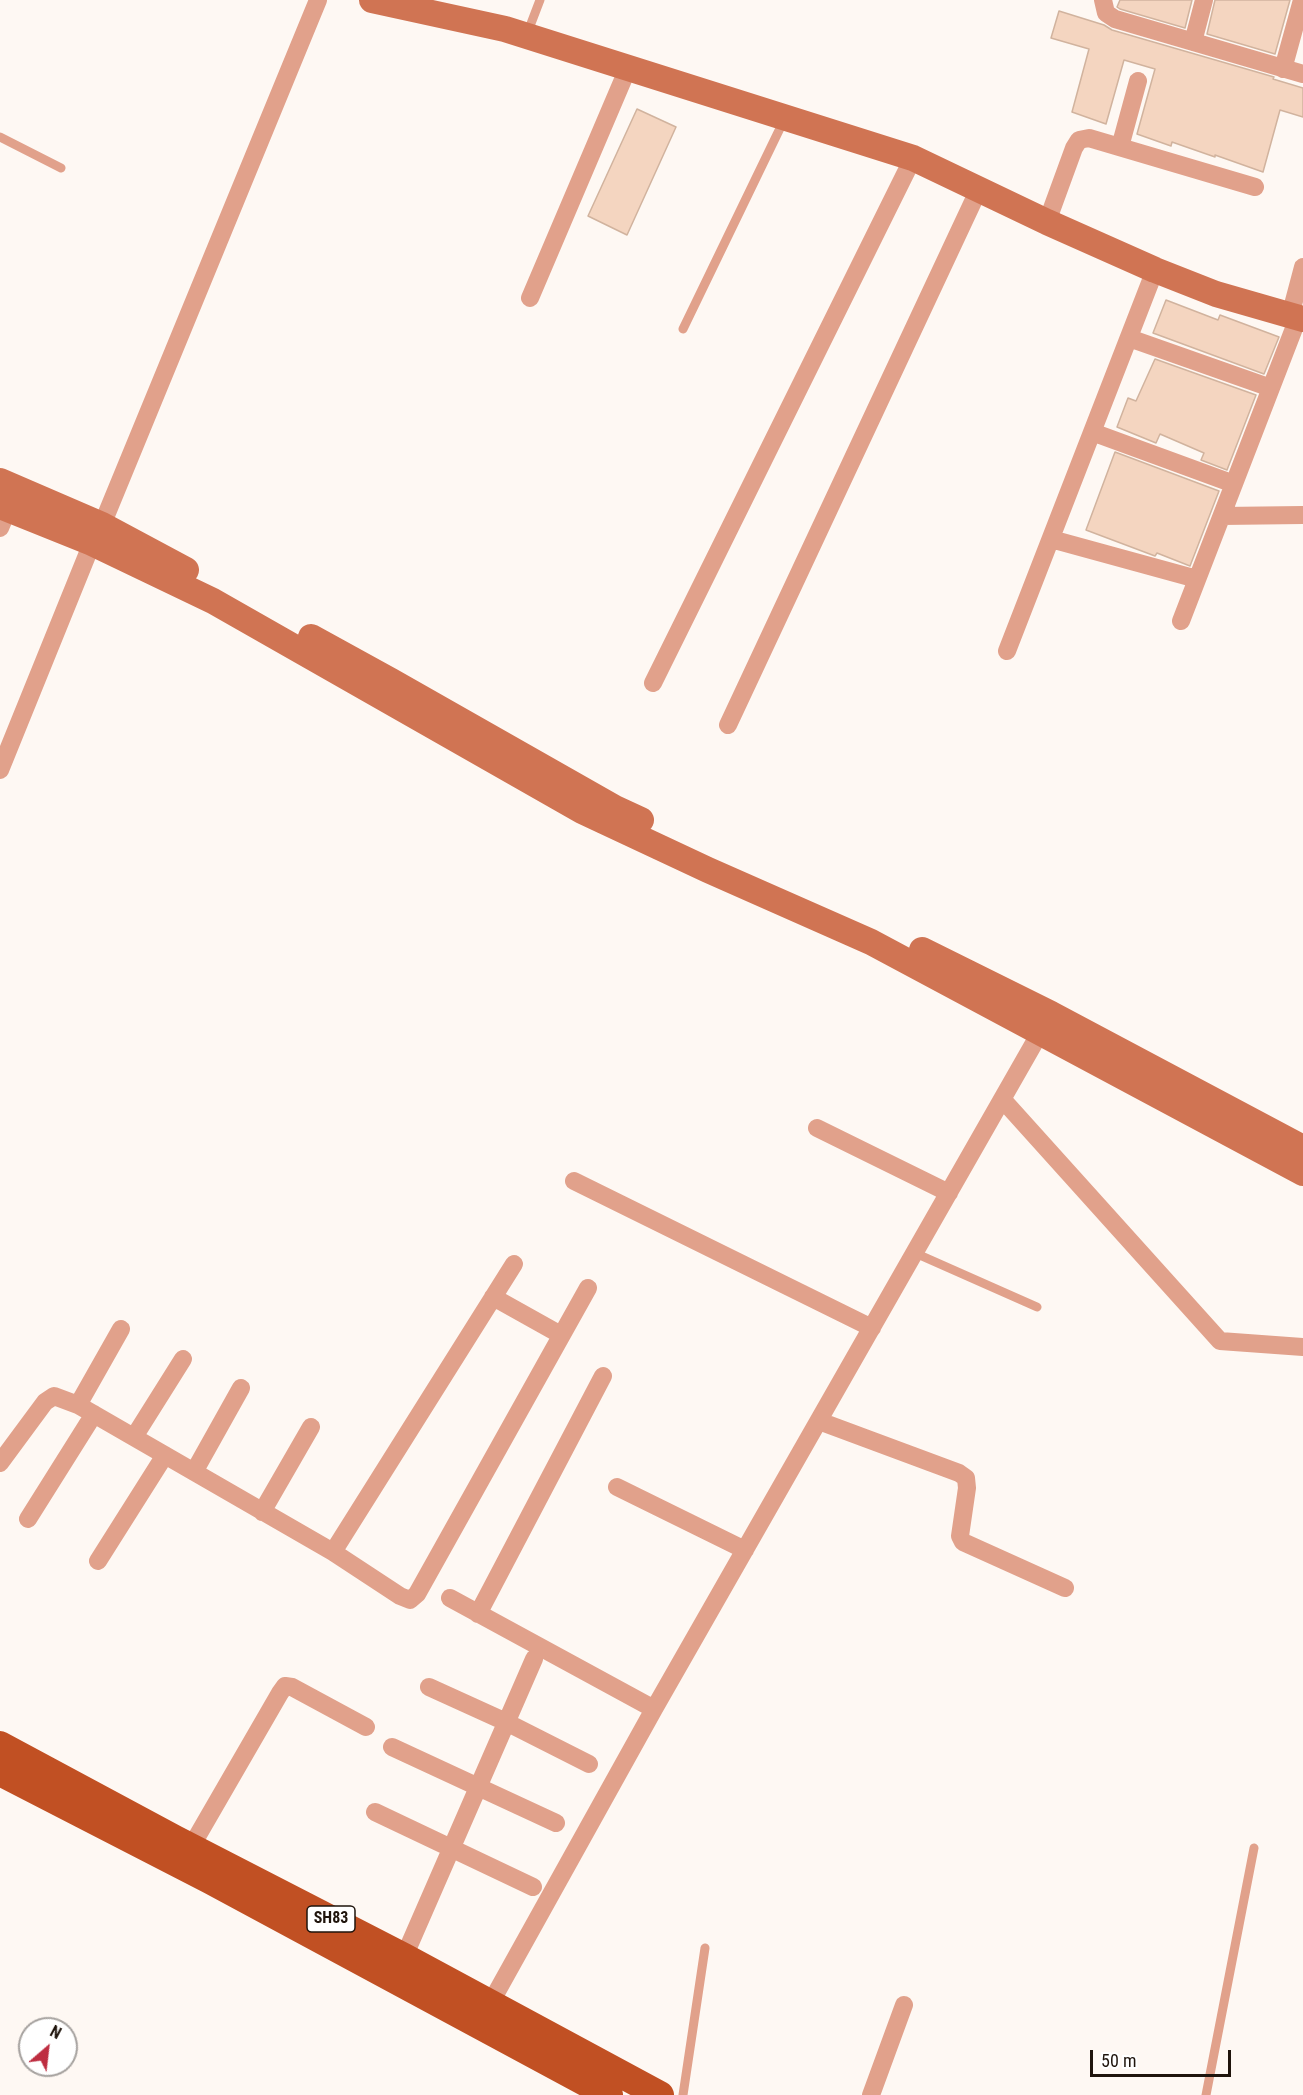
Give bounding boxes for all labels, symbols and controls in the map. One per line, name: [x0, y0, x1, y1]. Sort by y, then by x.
road number: SH83: [307, 1906, 355, 1932]
north arrow: [18, 2017, 78, 2077]
text: N: [47, 2022, 65, 2043]
scale bar: [1093, 2038, 1234, 2076]
text: 50 m: [1101, 2050, 1136, 2071]

